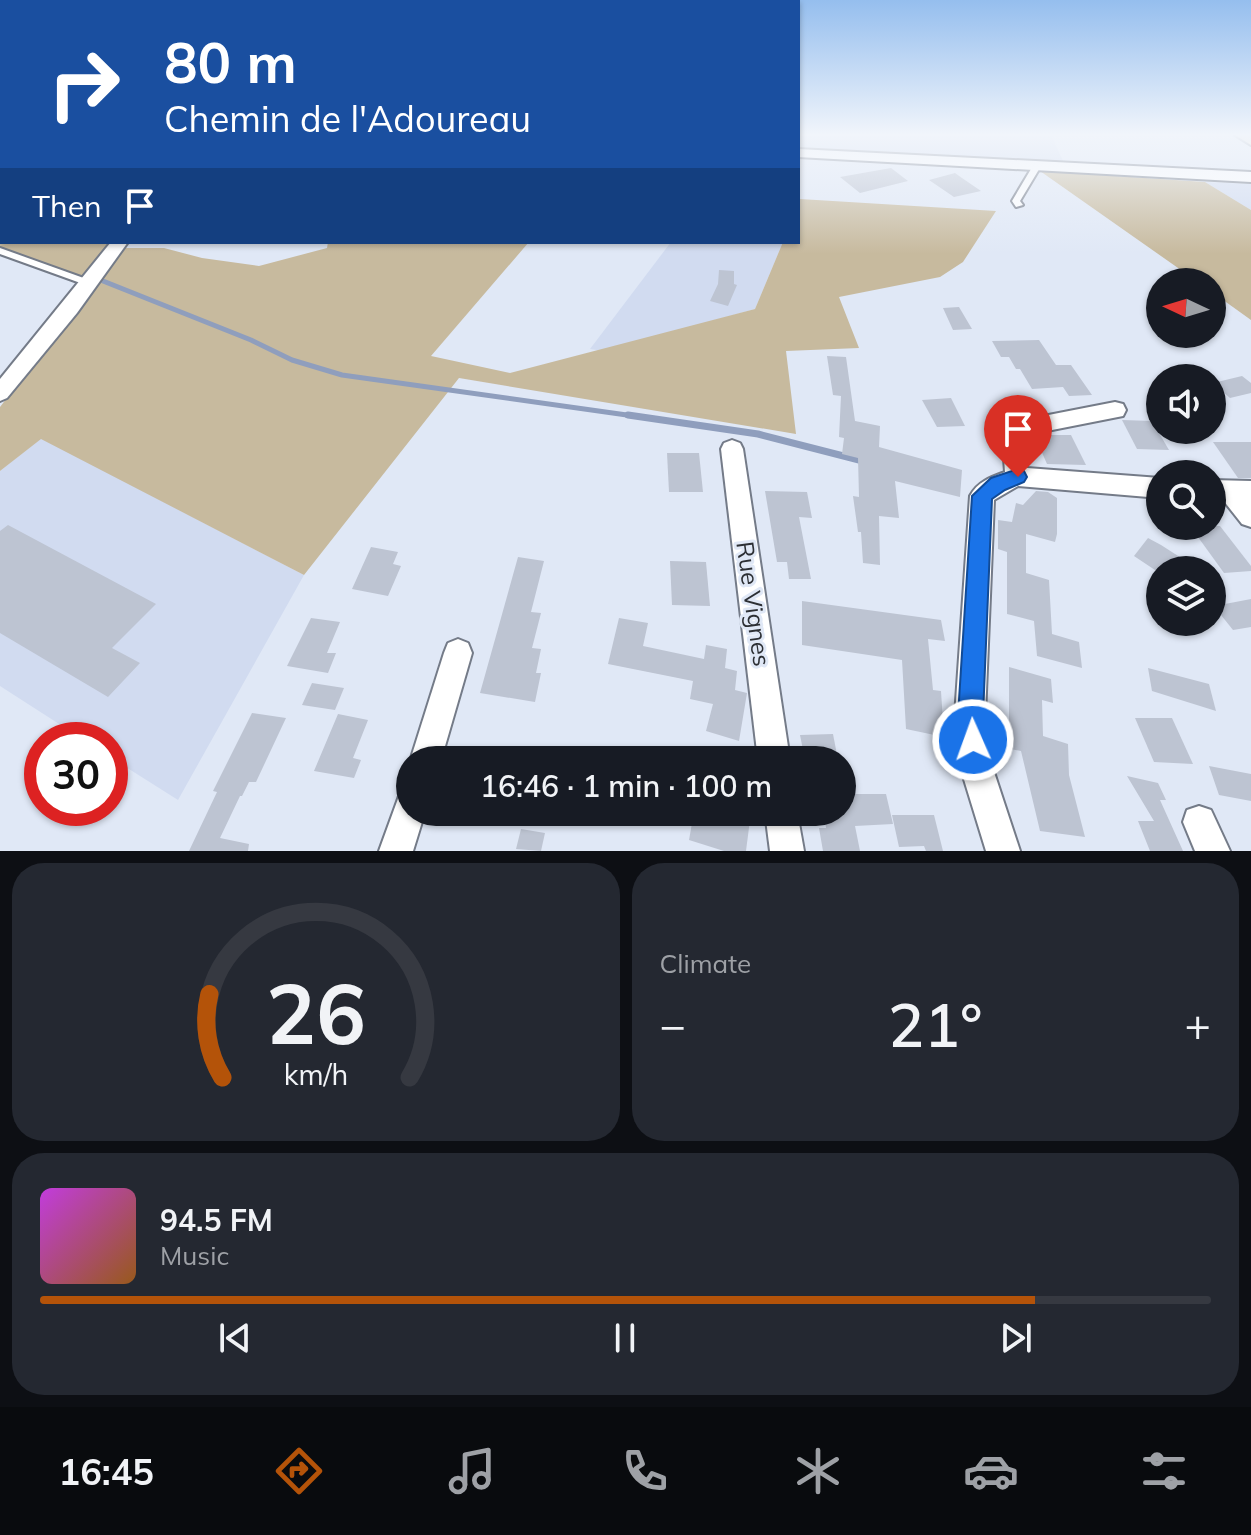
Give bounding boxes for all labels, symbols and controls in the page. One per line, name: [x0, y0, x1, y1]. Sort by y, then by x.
text: 80 m: [164, 27, 297, 97]
icon: right: [32, 32, 136, 136]
text: Chemin de l'Adoureau: [164, 96, 531, 141]
icon: arrive: [118, 184, 162, 228]
text: Then: [32, 187, 102, 225]
north arrow: [1146, 268, 1226, 348]
map controls: [1146, 268, 1226, 636]
button: sound: [1146, 364, 1226, 444]
pin: [984, 395, 1052, 477]
icon: arrive: [996, 407, 1040, 451]
button: search: [1146, 460, 1226, 540]
street label: Rue Vignes: [730, 540, 778, 668]
button: layers: [1146, 556, 1226, 636]
position arrow: [931, 698, 1015, 782]
speed limit sign: 30: [24, 722, 128, 826]
text: 16:46 · 1 min · 100 m: [480, 767, 772, 805]
text: Climate: [660, 947, 751, 980]
text: 26: [266, 960, 366, 1065]
text: 21°: [888, 987, 983, 1062]
text: −: [660, 997, 686, 1052]
text: +: [1185, 997, 1211, 1052]
text: km/h: [283, 1056, 348, 1092]
text: 94.5 FM: [160, 1201, 273, 1239]
text: Music: [160, 1239, 229, 1272]
icon: previous: [213, 1316, 257, 1360]
icon: pause: [603, 1316, 647, 1360]
icon: next: [994, 1316, 1038, 1360]
icon: directions: [271, 1443, 327, 1499]
icon: music: [444, 1443, 500, 1499]
icon: phone: [617, 1443, 673, 1499]
icon: climate: [790, 1443, 846, 1499]
icon: car: [963, 1443, 1019, 1499]
icon: filters: [1136, 1443, 1192, 1499]
text: 16:45: [59, 1449, 154, 1494]

